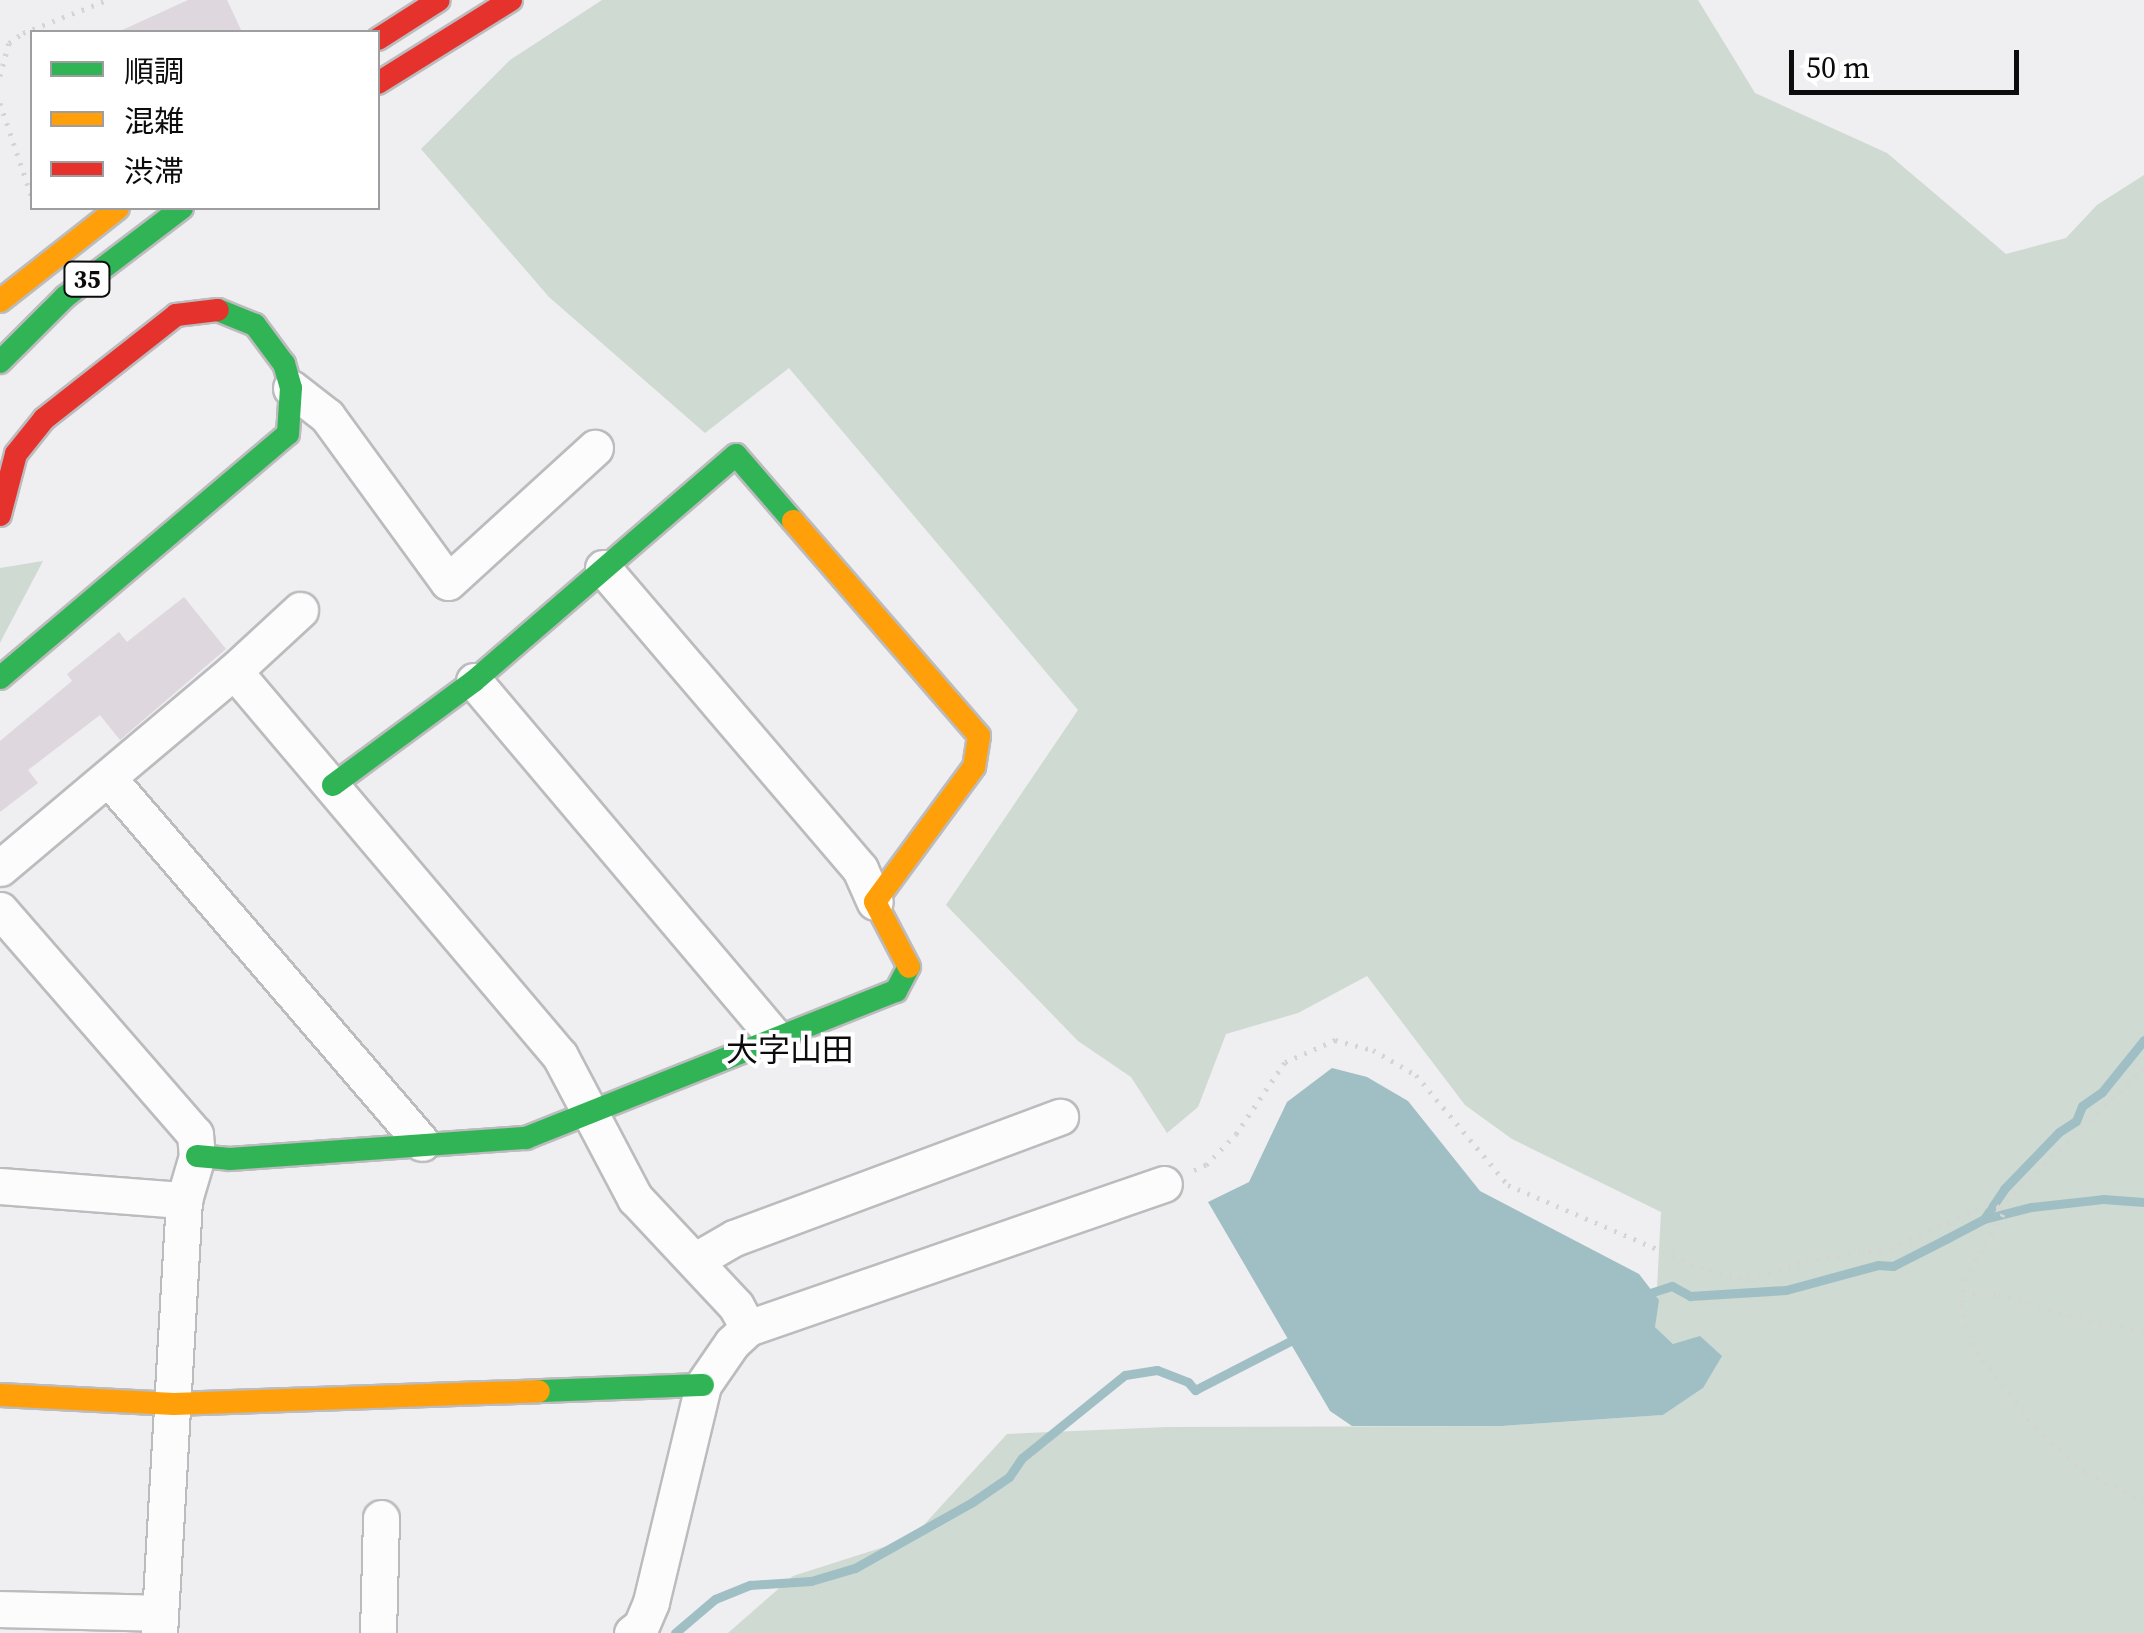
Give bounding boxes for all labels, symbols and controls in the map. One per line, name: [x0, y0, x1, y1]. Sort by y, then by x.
legend: [30, 30, 380, 210]
scale bar: [1794, 30, 2024, 92]
text: 50 m: [1806, 47, 1870, 88]
text: 順調: [124, 51, 184, 92]
text: 混雑: [124, 101, 184, 142]
text: 渋滞: [124, 151, 184, 192]
road number: 35: [62, 259, 112, 299]
district label: 大字山田: [726, 1031, 854, 1069]

